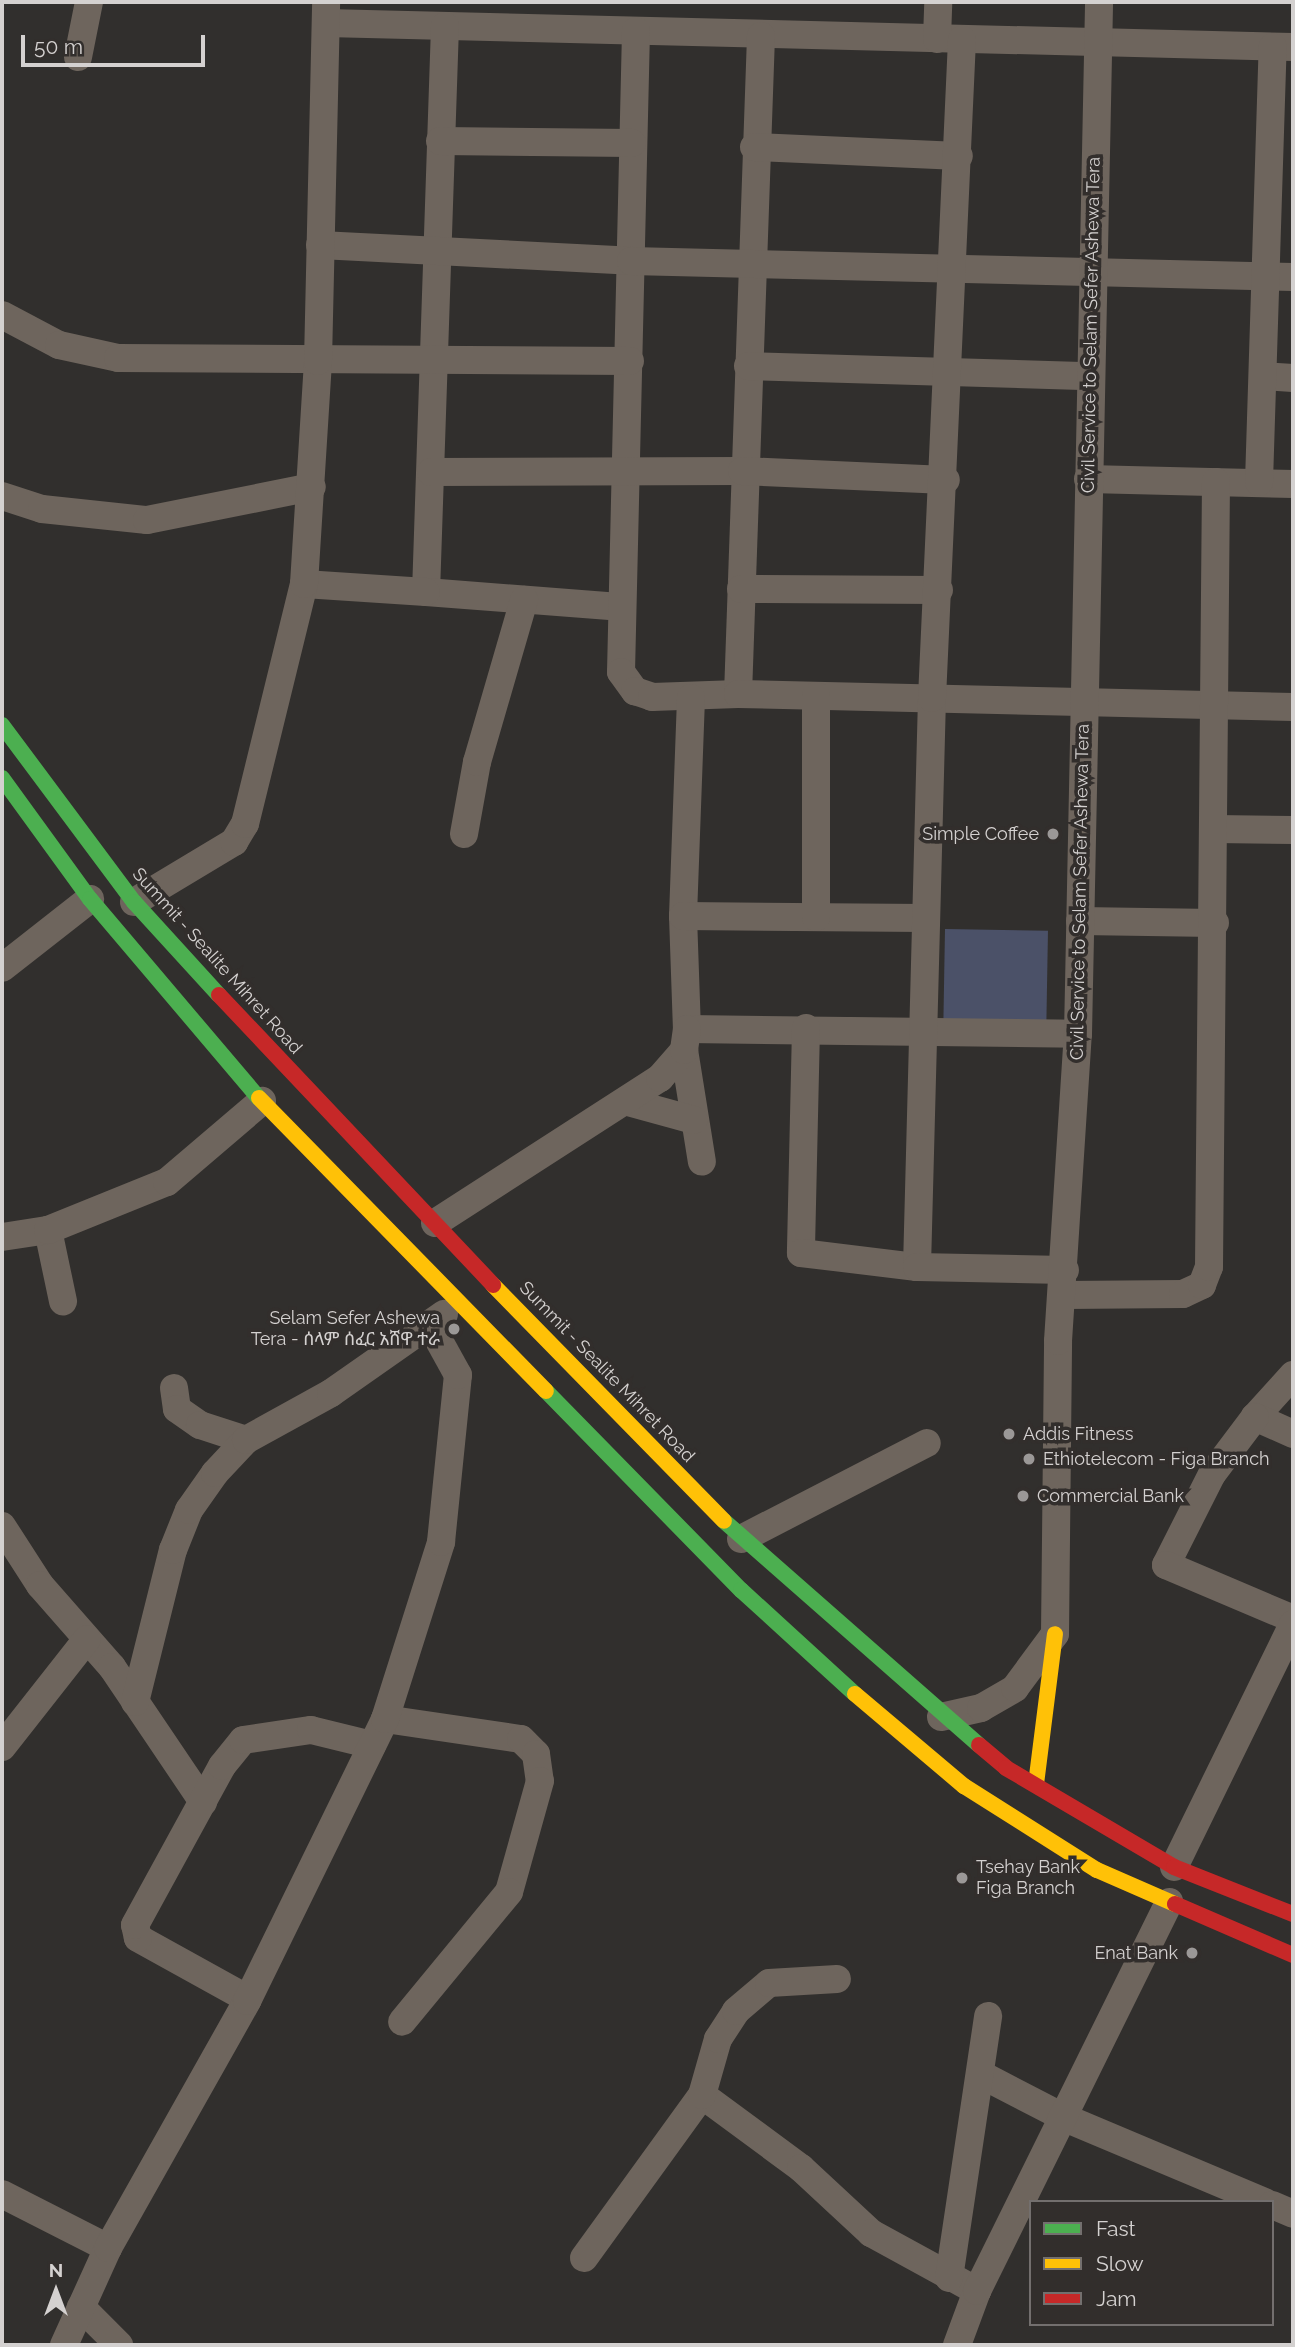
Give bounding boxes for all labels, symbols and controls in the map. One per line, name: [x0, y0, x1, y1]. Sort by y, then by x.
scale bar: [24, 21, 208, 65]
text: 50 m: [34, 34, 83, 59]
street label: Civil Service to Selam Sefer Ashewa Tera: [1077, 156, 1105, 494]
street label: Civil Service to Selam Sefer Ashewa Tera: [1066, 723, 1094, 1061]
place label: Simple Coffee: [922, 823, 1039, 845]
marker: Simple Coffee: [1045, 826, 1061, 842]
street label: Summit - Sealite Mihret Road: [128, 863, 306, 1059]
street label: Summit - Sealite Mihret Road: [515, 1277, 699, 1467]
place label: Selam Sefer Ashewa Tera - ሰላም ሰፈር አሸዋ ተራ: [251, 1308, 440, 1350]
marker: Selam Sefer Ashewa Tera - ሰላም ሰፈር አሸዋ ተራ: [446, 1321, 462, 1337]
place label: Addis Fitness: [1023, 1423, 1134, 1445]
marker: Addis Fitness: [1001, 1426, 1017, 1442]
place label: Ethiotelecom - Figa Branch: [1043, 1448, 1270, 1470]
marker: Ethiotelecom - Figa Branch: [1021, 1451, 1037, 1467]
place label: Commercial Bank: [1037, 1485, 1185, 1507]
marker: Commercial Bank: [1015, 1488, 1031, 1504]
place label: Tsehay Bank Figa Branch: [976, 1857, 1081, 1899]
marker: Tsehay Bank Figa Branch: [954, 1870, 970, 1886]
place label: Enat Bank: [1094, 1942, 1178, 1964]
marker: Enat Bank: [1184, 1945, 1200, 1961]
legend: [1029, 2200, 1274, 2326]
text: Fast: [1096, 2216, 1136, 2241]
text: Slow: [1096, 2251, 1144, 2276]
north arrow: [21, 2256, 91, 2326]
text: N: [49, 2259, 63, 2281]
text: Jam: [1096, 2286, 1137, 2311]

